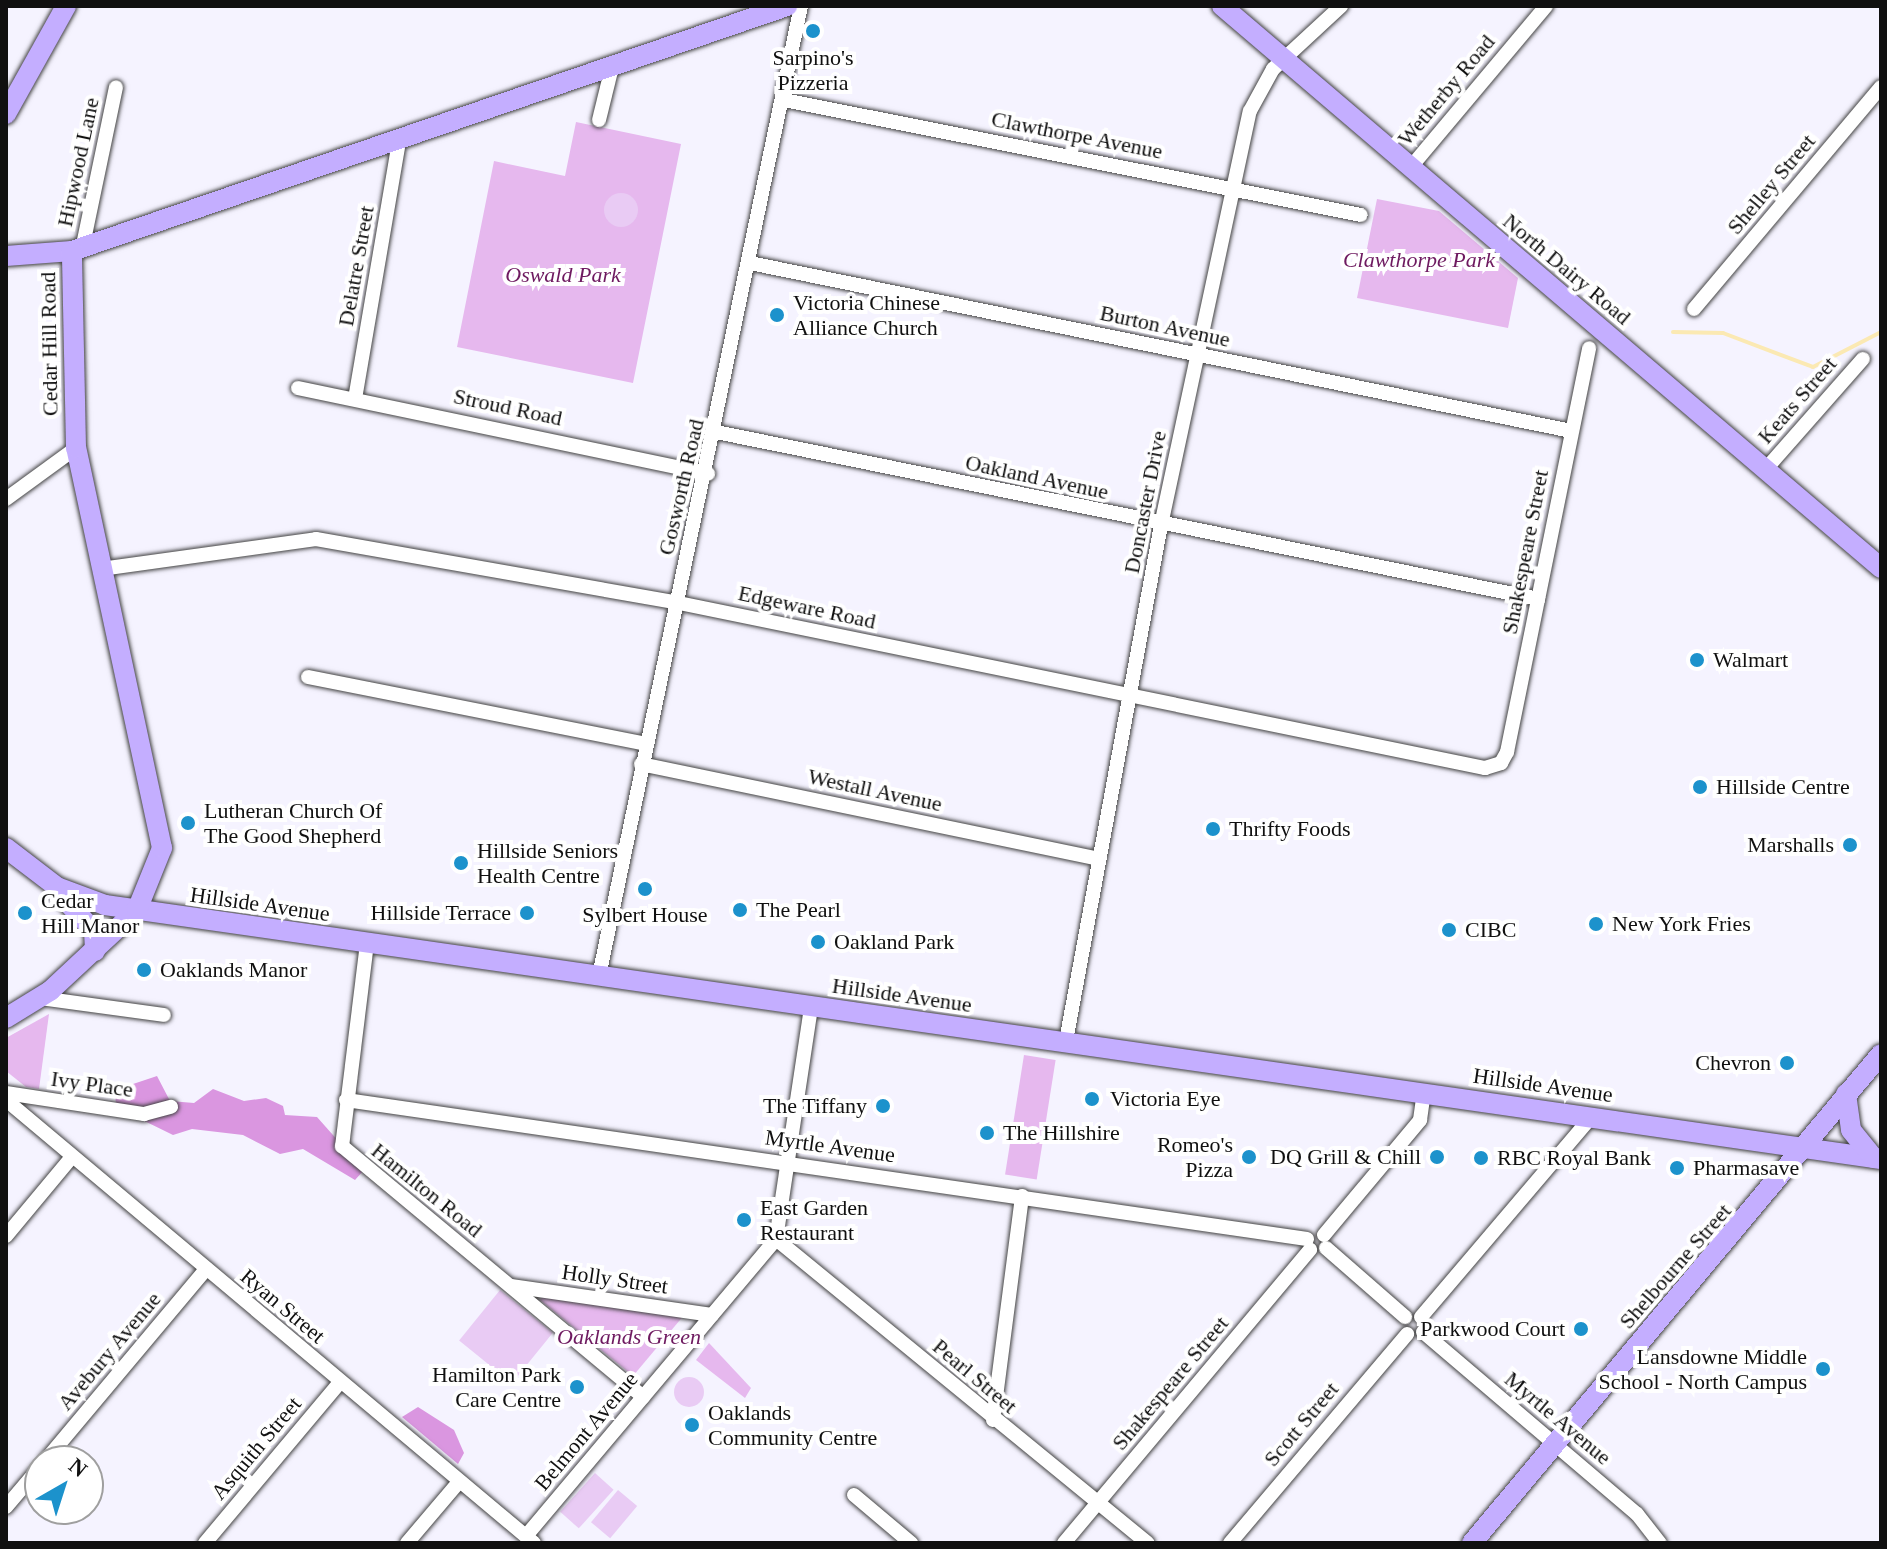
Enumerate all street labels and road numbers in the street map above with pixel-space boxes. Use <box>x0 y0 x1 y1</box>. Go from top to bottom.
street label: Wetherby Road <box>1392 29 1500 151</box>
street label: Hipwood Lane <box>51 95 105 229</box>
street label: Clawthorpe Avenue <box>989 105 1165 165</box>
street label: Shelley Street <box>1721 128 1821 240</box>
street label: Delatre Street <box>332 204 380 328</box>
street label: North Dairy Road <box>1498 208 1636 330</box>
street label: Cedar Hill Road <box>35 272 63 416</box>
street label: Burton Avenue <box>1097 299 1233 353</box>
street label: Keats Street <box>1752 351 1842 449</box>
street label: Stroud Road <box>451 383 565 431</box>
street label: Gosworth Road <box>653 416 709 558</box>
street label: Doncaster Drive <box>1118 428 1172 576</box>
street label: Oakland Avenue <box>962 449 1112 505</box>
street label: Shakespeare Street <box>1496 468 1554 636</box>
street label: Edgeware Road <box>736 580 878 634</box>
street label: Westall Avenue <box>805 763 945 817</box>
street label: Hillside Avenue <box>188 881 332 927</box>
street label: Hillside Avenue <box>830 972 974 1018</box>
street label: Hillside Avenue <box>1471 1062 1615 1108</box>
street label: Ivy Place <box>49 1065 135 1103</box>
street label: Myrtle Avenue <box>763 1124 897 1168</box>
street label: Hamilton Road <box>366 1137 488 1243</box>
street label: Shelbourne Street <box>1614 1198 1736 1334</box>
street label: Holly Street <box>560 1258 670 1300</box>
street label: Ryan Street <box>235 1263 331 1349</box>
street label: Avebury Avenue <box>51 1286 167 1416</box>
street label: Shakespeare Street <box>1106 1311 1234 1455</box>
street label: Pearl Street <box>927 1333 1023 1419</box>
street label: Myrtle Avenue <box>1499 1365 1617 1471</box>
street label: Belmont Avenue <box>528 1366 644 1496</box>
street label: Scott Street <box>1258 1376 1344 1472</box>
street label: Asquith Street <box>205 1391 307 1505</box>

